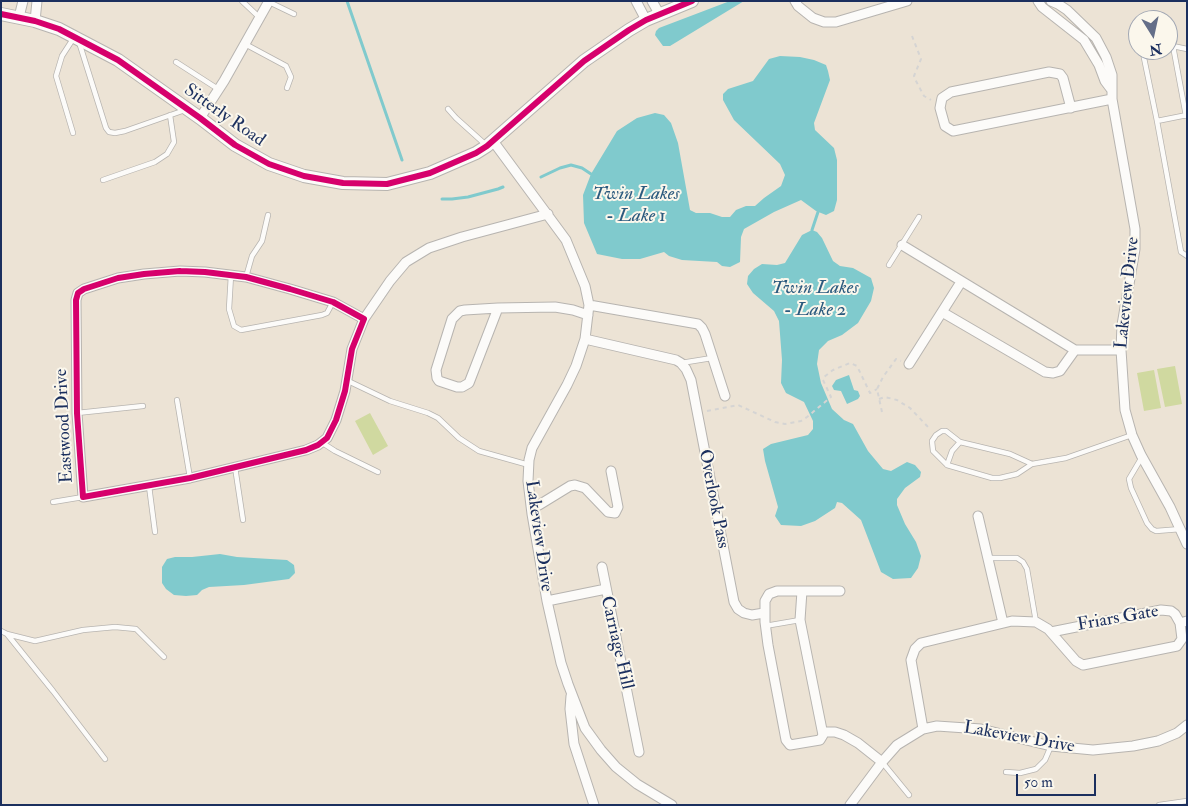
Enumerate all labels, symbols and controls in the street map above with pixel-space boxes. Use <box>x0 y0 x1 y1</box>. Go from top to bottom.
north arrow <box>1128 10 1178 60</box>
text: N <box>1148 40 1163 59</box>
street label: Sitterly Road <box>179 80 269 152</box>
water label: Twin Lakes - Lake 1 <box>593 184 679 228</box>
street label: Lakeview Drive <box>1111 236 1145 350</box>
water label: Twin Lakes - Lake 2 <box>772 278 858 322</box>
street label: Eastwood Drive <box>51 368 79 484</box>
street label: Overlook Pass <box>693 448 733 550</box>
street label: Lakeview Drive <box>519 479 557 593</box>
street label: Carriage Hill <box>595 594 637 692</box>
street label: Friars Gate <box>1076 601 1160 637</box>
street label: Lakeview Drive <box>962 718 1076 758</box>
scale bar <box>1018 764 1098 796</box>
text: 50 m <box>1024 773 1053 792</box>

